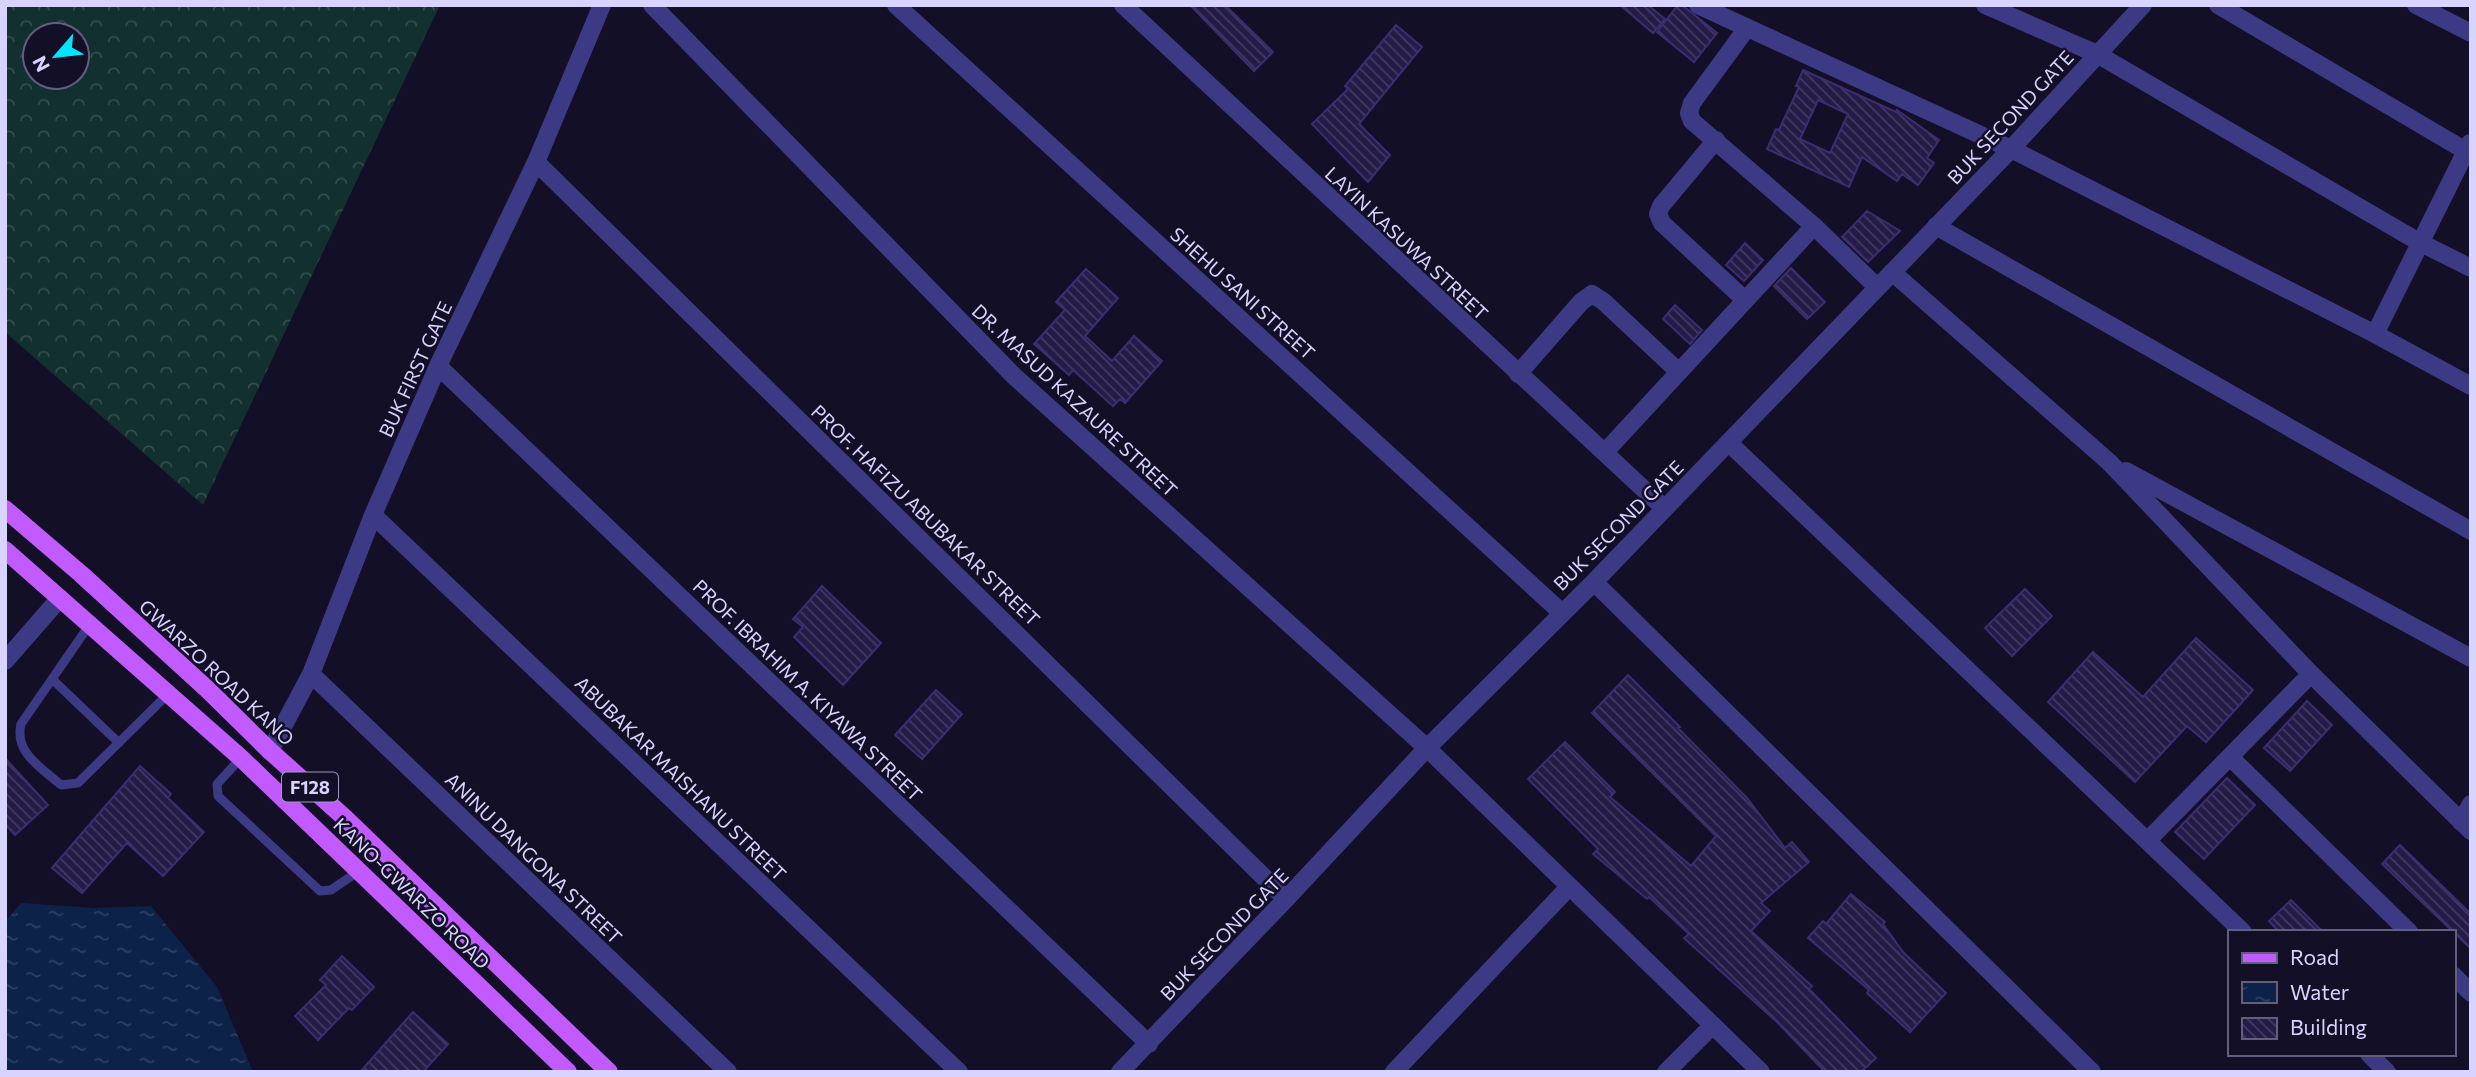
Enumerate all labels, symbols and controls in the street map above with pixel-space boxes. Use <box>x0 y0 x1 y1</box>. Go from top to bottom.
north arrow <box>21 21 91 91</box>
street label: BUK SECOND GATE <box>1942 45 2078 189</box>
text: N <box>27 53 54 76</box>
street label: LAYIN KASUWA STREET <box>1321 162 1493 324</box>
street label: SHEHU SANI STREET <box>1166 222 1320 364</box>
street label: BUK FIRST GATE <box>374 298 456 440</box>
street label: DR. MASUD KAZAURE STREET <box>968 299 1182 501</box>
street label: PROF. HAFIZU ABUBAKAR STREET <box>807 400 1045 630</box>
street label: BUK SECOND GATE <box>1548 455 1688 595</box>
street label: PROF. IBRAHIM A. KIYAWA STREET <box>689 574 927 806</box>
street label: GWARZO ROAD KANO <box>135 594 299 750</box>
street label: ABUBAKAR MAISHANU STREET <box>571 671 791 885</box>
street label: ANINU DANGONA STREET <box>441 768 627 948</box>
road number: F128 <box>282 772 338 802</box>
street label: KANO-GWARZO ROAD <box>329 813 495 973</box>
street label: BUK SECOND GATE <box>1155 863 1293 1005</box>
legend <box>2228 930 2455 1056</box>
text: Road <box>2290 944 2339 969</box>
text: Water <box>2290 979 2349 1004</box>
text: Building <box>2290 1014 2367 1039</box>

